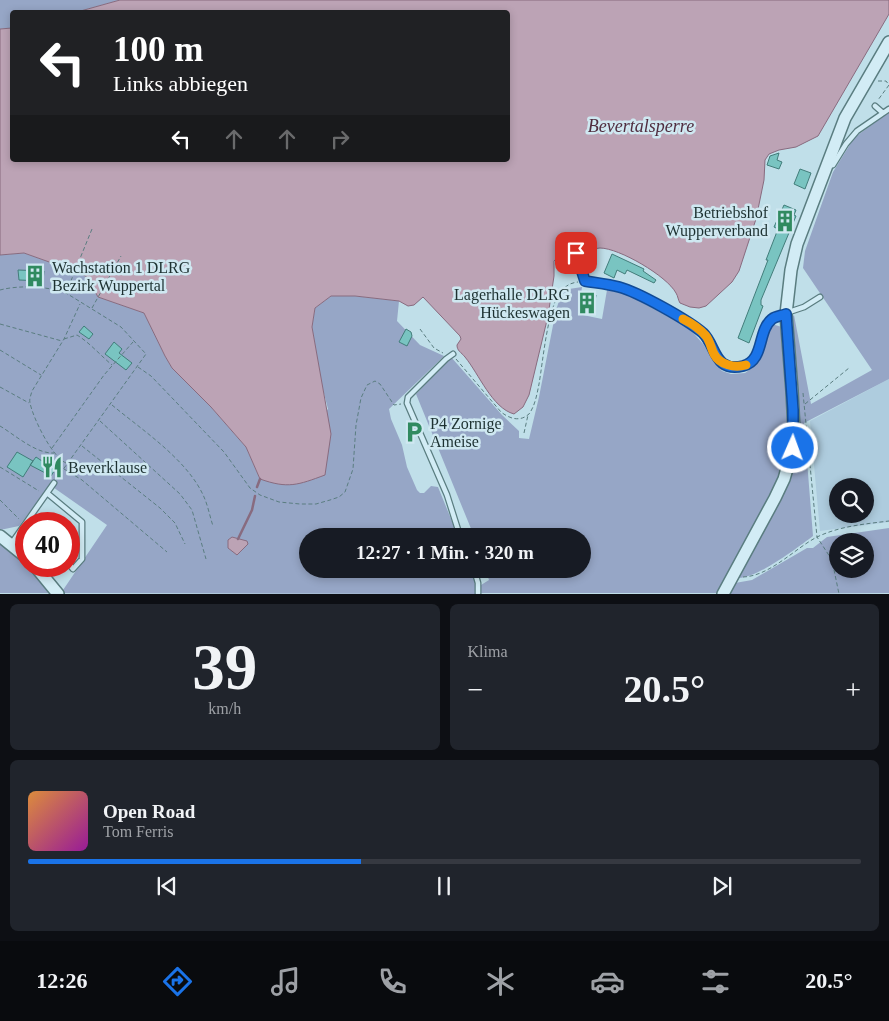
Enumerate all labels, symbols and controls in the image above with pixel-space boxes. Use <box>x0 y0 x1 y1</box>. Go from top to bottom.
icon: left <box>30 30 95 95</box>
text: 100 m <box>113 30 203 69</box>
text: Links abbiegen <box>113 71 248 96</box>
water label: Bevertalsperre <box>588 116 694 136</box>
icon: left <box>167 125 195 153</box>
icon: ahead <box>220 125 248 153</box>
icon: ahead <box>273 125 301 153</box>
icon: right <box>326 125 354 153</box>
place label: Betriebshof Wupperverband <box>666 204 769 240</box>
building icon: Betriebshof Wupperverband <box>772 208 798 234</box>
pin <box>555 232 597 274</box>
icon: arrive <box>562 239 590 267</box>
place label: Wachstation 1 DLRG Bezirk Wuppertal <box>52 259 191 295</box>
building icon: Wachstation 1 DLRG Bezirk Wuppertal <box>22 263 48 289</box>
place label: Lagerhalle DLRG Hückeswagen <box>454 286 570 322</box>
building icon: Lagerhalle DLRG Hückeswagen <box>574 290 600 316</box>
place label: P4 Zornige Ameise <box>430 415 502 450</box>
parking icon: P4 Zornige Ameise <box>401 419 427 445</box>
position arrow <box>766 421 818 473</box>
restaurant icon: Beverklause <box>39 454 65 480</box>
place label: Beverklause <box>68 459 147 476</box>
map controls <box>829 478 874 578</box>
button: search <box>829 478 874 523</box>
speed limit sign: 40 <box>15 512 80 577</box>
button: layers <box>829 533 874 578</box>
text: 12:27 · 1 Min. · 320 m <box>356 542 534 563</box>
text: 39 <box>192 631 257 703</box>
text: Klima <box>468 643 508 660</box>
text: 20.5° <box>623 668 705 710</box>
text: − <box>468 674 483 705</box>
text: + <box>845 674 861 705</box>
text: km/h <box>208 700 241 717</box>
text: Open Road <box>103 801 195 822</box>
text: Tom Ferris <box>103 823 173 840</box>
icon: previous <box>153 872 181 900</box>
icon: pause <box>430 872 458 900</box>
icon: next <box>708 872 736 900</box>
icon: directions <box>160 964 195 999</box>
icon: music <box>268 964 303 999</box>
icon: phone <box>375 964 410 999</box>
icon: climate <box>483 964 518 999</box>
icon: car <box>590 964 625 999</box>
icon: filters <box>698 964 733 999</box>
text: 12:26 <box>36 968 88 993</box>
text: 20.5° <box>805 968 853 993</box>

